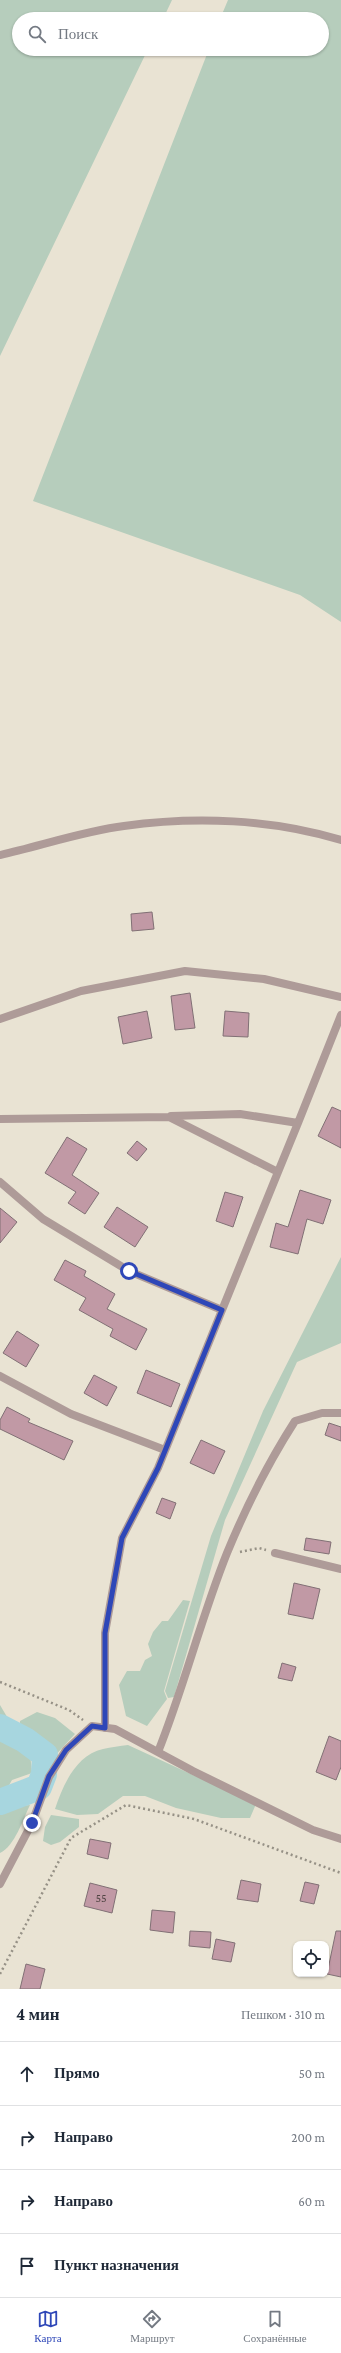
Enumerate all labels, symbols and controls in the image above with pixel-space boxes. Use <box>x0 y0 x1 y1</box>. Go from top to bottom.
search box <box>12 12 329 56</box>
icon: search <box>26 23 48 45</box>
text: Поиск <box>58 26 98 42</box>
route start <box>120 1262 138 1280</box>
route end <box>23 1814 41 1832</box>
house number: 55 <box>95 1891 107 1905</box>
map controls <box>293 1941 329 1977</box>
button: locate <box>293 1941 329 1977</box>
text: 4 мин <box>16 2005 60 2024</box>
text: Пешком · 310 m <box>241 2007 325 2022</box>
icon: ahead <box>16 2063 38 2085</box>
text: Прямо <box>54 2065 100 2081</box>
text: 50 m <box>299 2066 325 2081</box>
icon: right <box>16 2127 38 2149</box>
text: Направо <box>54 2129 113 2145</box>
text: 200 m <box>291 2130 325 2145</box>
icon: right <box>16 2191 38 2213</box>
text: Направо <box>54 2193 113 2209</box>
text: 60 m <box>298 2194 325 2209</box>
icon: arrive <box>16 2255 38 2277</box>
text: Пункт назначения <box>54 2257 179 2273</box>
tab: Карта <box>34 2308 62 2344</box>
tab: Маршрут <box>130 2308 175 2344</box>
tab: Сохранённые <box>243 2308 307 2344</box>

